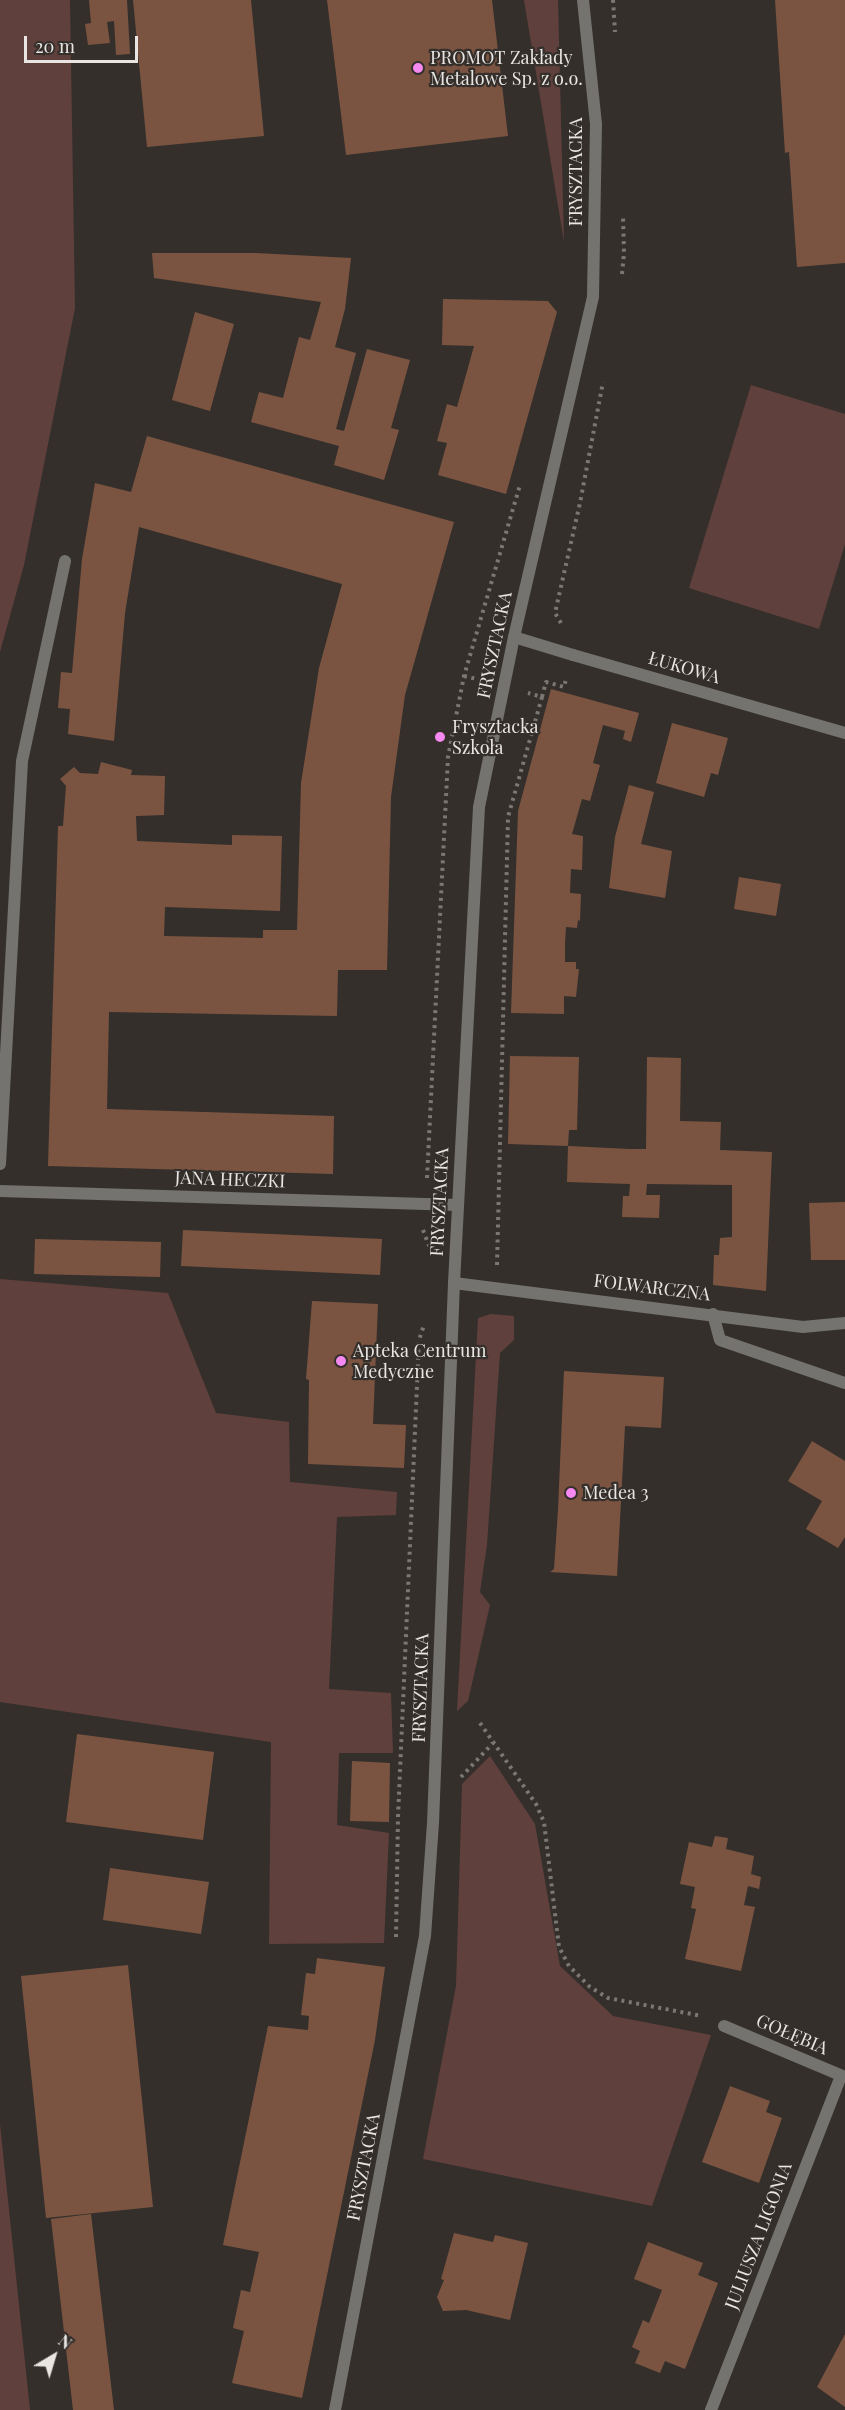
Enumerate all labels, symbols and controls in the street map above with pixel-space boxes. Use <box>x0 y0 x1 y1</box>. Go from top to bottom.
scale bar <box>27 24 141 62</box>
text: 20 m <box>35 34 75 58</box>
place label: PROMOT Zakłady Metalowe Sp. z o.o. <box>430 47 583 90</box>
marker: PROMOT Zakłady Metalowe Sp. z o.o. <box>411 61 425 75</box>
street label: FRYSZTACKA <box>565 117 587 227</box>
street label: FRYSZTACKA <box>473 589 517 701</box>
street label: ŁUKOWA <box>646 647 722 689</box>
place label: Frysztacka Szkoła <box>452 716 539 758</box>
marker: Frysztacka Szkoła <box>433 730 447 744</box>
street label: FRYSZTACKA <box>426 1147 454 1257</box>
street label: JANA HECZKI <box>174 1167 286 1193</box>
street label: FOLWARCZNA <box>592 1270 712 1306</box>
place label: Apteka Centrum Medyczne <box>353 1340 487 1382</box>
marker: Apteka Centrum Medyczne <box>334 1354 348 1368</box>
place label: Medea 3 <box>583 1482 649 1504</box>
marker: Medea 3 <box>564 1486 578 1500</box>
street label: FRYSZTACKA <box>408 1633 434 1743</box>
street label: GOŁĘBIA <box>753 2010 831 2060</box>
street label: FRYSZTACKA <box>343 2111 385 2223</box>
street label: JULIUSZA LIGONIA <box>721 2159 797 2313</box>
north arrow <box>24 2326 84 2386</box>
text: N <box>54 2330 76 2353</box>

